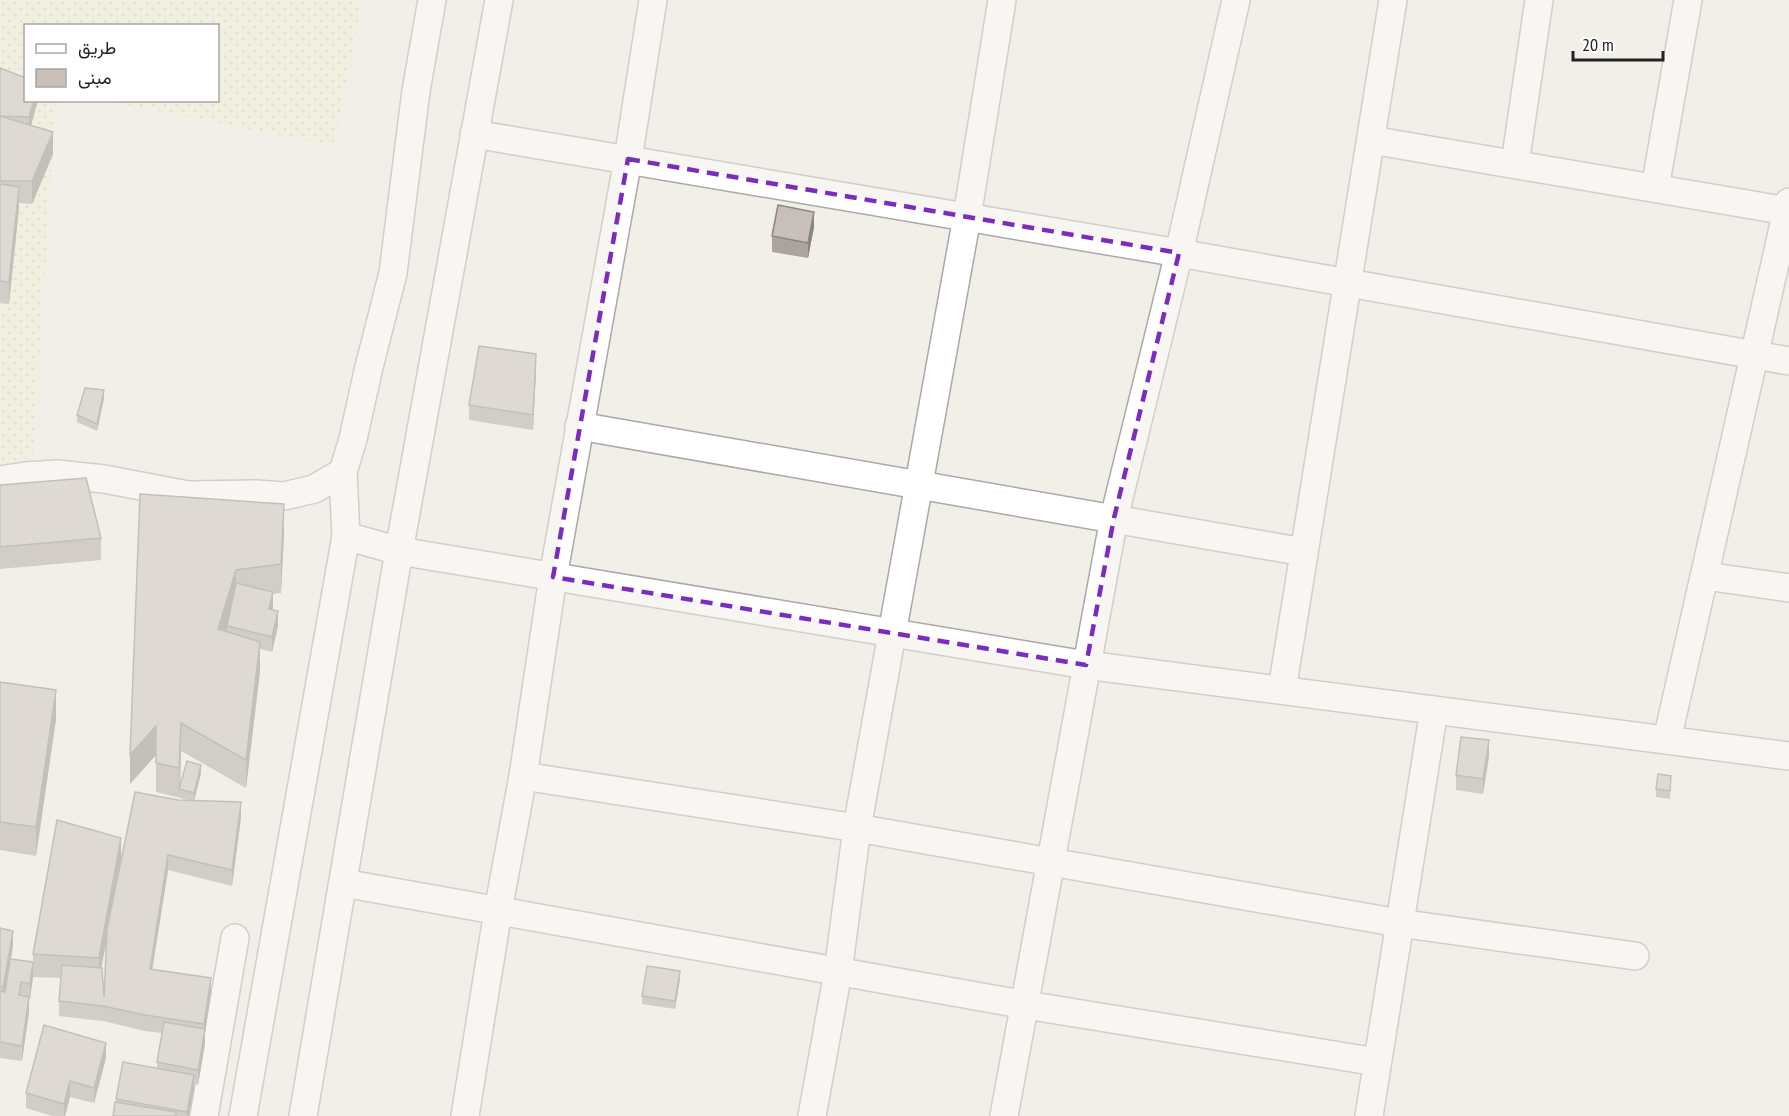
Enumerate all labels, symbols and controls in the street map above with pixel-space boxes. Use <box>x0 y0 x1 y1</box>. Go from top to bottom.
legend <box>24 24 219 102</box>
scale bar <box>1573 24 1663 62</box>
text: 20 m <box>1582 33 1614 56</box>
text: طريق <box>78 36 116 59</box>
text: مبنى <box>78 66 112 89</box>

